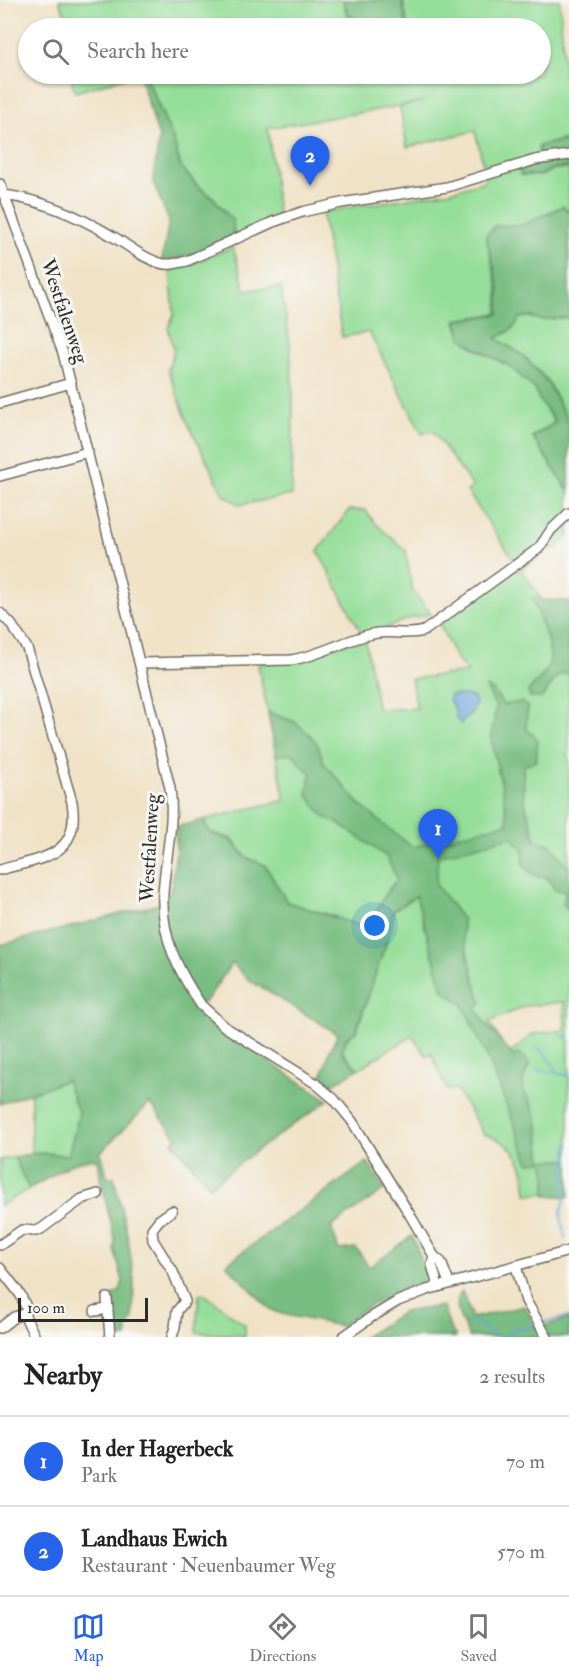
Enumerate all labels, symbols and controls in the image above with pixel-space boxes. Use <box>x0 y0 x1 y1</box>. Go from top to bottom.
search box <box>18 18 551 84</box>
icon: search <box>39 35 72 68</box>
text: Search here <box>87 37 189 65</box>
pin: 2 <box>290 136 330 186</box>
street label: Westfalenweg <box>35 255 94 368</box>
street label: Westfalenweg <box>134 792 165 904</box>
pin: 1 <box>418 810 458 859</box>
your location <box>360 911 389 940</box>
scale bar <box>18 1295 148 1322</box>
text: 100 m <box>27 1298 65 1318</box>
text: Nearby <box>24 1360 102 1392</box>
text: 2 results <box>479 1364 545 1389</box>
text: In der Hagerbeck <box>81 1435 233 1463</box>
text: 1 <box>40 1449 47 1474</box>
text: 70 m <box>506 1449 545 1474</box>
text: Park <box>81 1463 117 1488</box>
text: Landhaus Ewich <box>81 1525 228 1553</box>
text: 2 <box>38 1539 49 1564</box>
text: 570 m <box>497 1539 545 1564</box>
text: Restaurant · Neuenbaumer Weg <box>81 1553 336 1578</box>
tab: Map <box>72 1610 105 1666</box>
tab: Directions <box>249 1610 316 1666</box>
tab: Saved <box>460 1610 497 1666</box>

